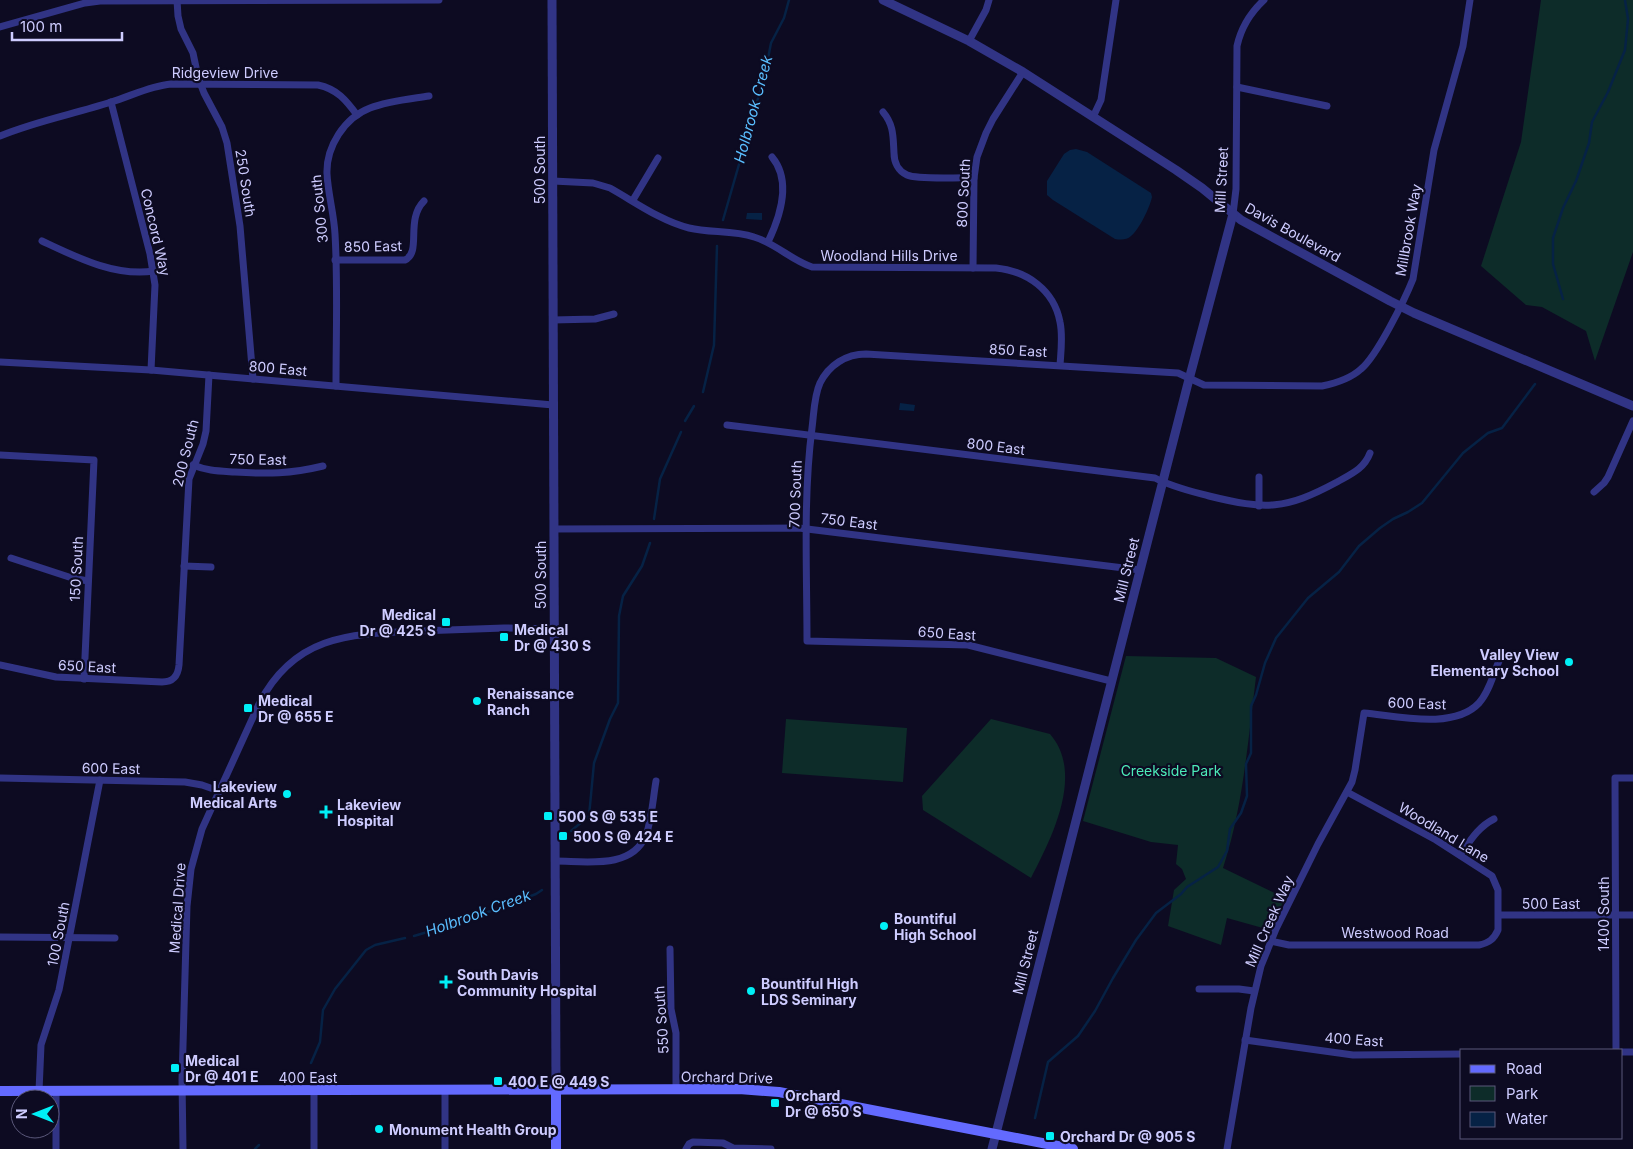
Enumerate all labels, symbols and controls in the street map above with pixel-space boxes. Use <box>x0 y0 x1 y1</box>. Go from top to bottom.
scale bar <box>12 10 122 42</box>
text: 100 m <box>20 17 62 36</box>
water label: Holbrook Creek <box>729 52 777 165</box>
street label: Ridgeview Drive <box>172 64 278 81</box>
street label: 500 South <box>531 136 548 204</box>
street label: Mill Street <box>1211 146 1231 214</box>
street label: 250 South <box>232 148 260 218</box>
street label: 800 South <box>953 158 973 228</box>
street label: 300 South <box>307 174 331 244</box>
street label: Millbrook Way <box>1392 182 1425 277</box>
street label: Concord Way <box>138 187 174 278</box>
street label: Davis Boulevard <box>1242 199 1344 265</box>
street label: 850 East <box>344 237 403 255</box>
street label: Woodland Hills Drive <box>820 247 958 264</box>
street label: 850 East <box>989 340 1048 360</box>
street label: 800 East <box>248 357 308 379</box>
street label: 200 South <box>168 418 202 488</box>
street label: 800 East <box>966 434 1026 458</box>
street label: 750 East <box>229 450 287 468</box>
street label: 700 South <box>785 460 805 528</box>
street label: 750 East <box>820 509 879 533</box>
street label: Mill Street <box>1110 535 1142 604</box>
street label: 150 South <box>66 536 86 602</box>
street label: 500 South <box>532 541 549 609</box>
place label: Medical Dr @ 425 S <box>360 606 436 639</box>
marker: Medical Dr @ 425 S <box>440 616 452 628</box>
place label: Medical Dr @ 430 S <box>514 621 591 654</box>
street label: 650 East <box>917 622 977 644</box>
marker: Medical Dr @ 430 S <box>498 631 510 643</box>
place label: Valley View Elementary School <box>1430 646 1559 679</box>
street label: 650 East <box>57 656 117 676</box>
marker: Valley View Elementary School <box>1563 656 1575 668</box>
place label: Renaissance Ranch <box>487 685 574 718</box>
place label: Medical Dr @ 655 E <box>258 692 333 725</box>
street label: 600 East <box>1387 693 1447 713</box>
marker: Renaissance Ranch <box>471 695 483 707</box>
marker: Medical Dr @ 655 E <box>242 702 254 714</box>
street label: 600 East <box>82 759 141 777</box>
park label: Creekside Park <box>1121 762 1222 779</box>
place label: Lakeview Medical Arts <box>190 778 277 811</box>
marker: Lakeview Medical Arts <box>281 788 293 800</box>
place label: Lakeview Hospital <box>337 796 401 829</box>
street label: Woodland Lane <box>1396 798 1492 866</box>
marker: Lakeview Hospital <box>319 805 333 819</box>
place label: 500 S @ 535 E <box>558 808 658 825</box>
marker: 500 S @ 535 E <box>542 810 554 822</box>
place label: 500 S @ 424 E <box>573 828 674 845</box>
marker: 500 S @ 424 E <box>557 830 569 842</box>
street label: Medical Drive <box>165 862 189 954</box>
street label: Mill Creek Way <box>1241 872 1297 969</box>
street label: 1400 South <box>1595 877 1612 951</box>
water label: Holbrook Creek <box>423 885 534 941</box>
street label: 500 East <box>1522 895 1581 912</box>
street label: 100 South <box>43 900 73 968</box>
place label: Bountiful High School <box>894 910 976 943</box>
marker: Bountiful High School <box>878 920 890 932</box>
street label: Westwood Road <box>1341 924 1449 941</box>
street label: Mill Street <box>1009 927 1041 996</box>
place label: South Davis Community Hospital <box>457 966 597 999</box>
marker: South Davis Community Hospital <box>439 975 453 989</box>
place label: Bountiful High LDS Seminary <box>761 975 858 1008</box>
street label: 550 South <box>650 985 672 1055</box>
marker: Bountiful High LDS Seminary <box>745 985 757 997</box>
street label: 400 East <box>1324 1028 1384 1050</box>
legend <box>1460 1049 1623 1139</box>
place label: Medical Dr @ 401 E <box>185 1052 258 1085</box>
text: Road <box>1506 1059 1542 1078</box>
marker: Medical Dr @ 401 E <box>169 1062 181 1074</box>
street label: Orchard Drive <box>681 1068 773 1086</box>
street label: 400 East <box>279 1069 338 1086</box>
place label: 400 E @ 449 S <box>508 1073 610 1090</box>
marker: 400 E @ 449 S <box>492 1075 504 1087</box>
text: Park <box>1506 1084 1539 1103</box>
place label: Orchard Dr @ 650 S <box>785 1087 862 1120</box>
north arrow <box>10 1089 60 1139</box>
marker: Orchard Dr @ 650 S <box>769 1097 781 1109</box>
text: N <box>13 1109 30 1119</box>
text: Water <box>1506 1109 1548 1128</box>
place label: Monument Health Group <box>389 1121 557 1138</box>
marker: Monument Health Group <box>373 1123 385 1135</box>
place label: Orchard Dr @ 905 S <box>1060 1128 1195 1145</box>
marker: Orchard Dr @ 905 S <box>1044 1130 1056 1142</box>

